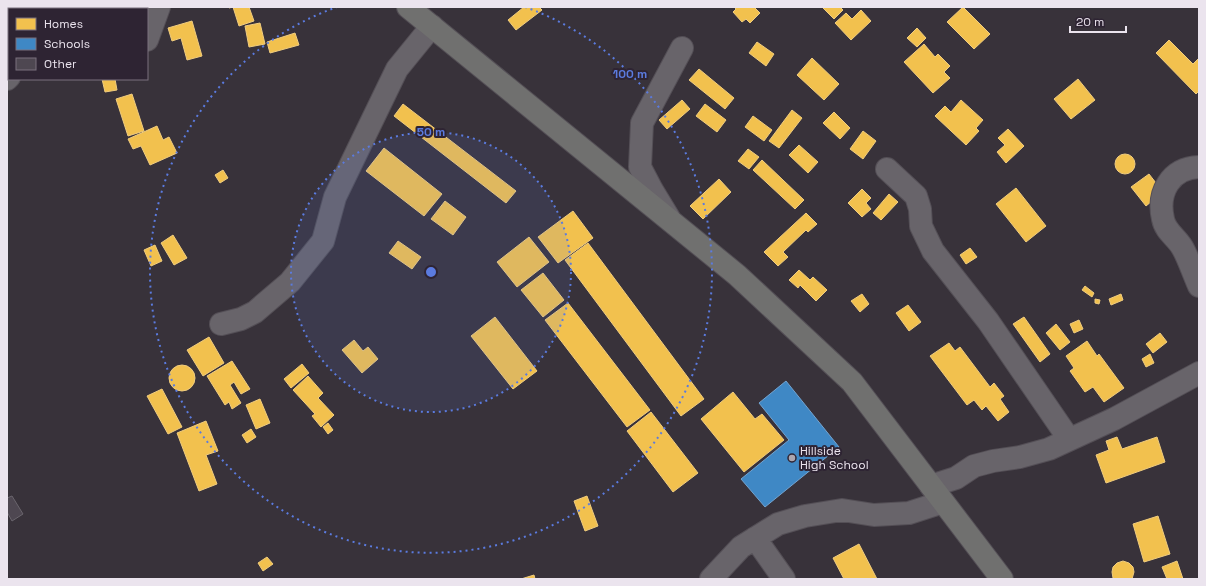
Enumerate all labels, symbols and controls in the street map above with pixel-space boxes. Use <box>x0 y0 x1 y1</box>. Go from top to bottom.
legend <box>8 8 148 80</box>
scale bar <box>1070 8 1126 34</box>
text: 20 m <box>1076 14 1104 30</box>
text: Homes <box>44 16 83 32</box>
text: Schools <box>44 36 90 52</box>
text: Other <box>44 56 77 72</box>
text: 100 m <box>613 66 647 82</box>
text: 50 m <box>417 124 445 140</box>
centre of rings <box>424 265 438 279</box>
place label: Hillside High School <box>800 443 869 473</box>
marker: Hillside High School <box>787 453 797 463</box>

